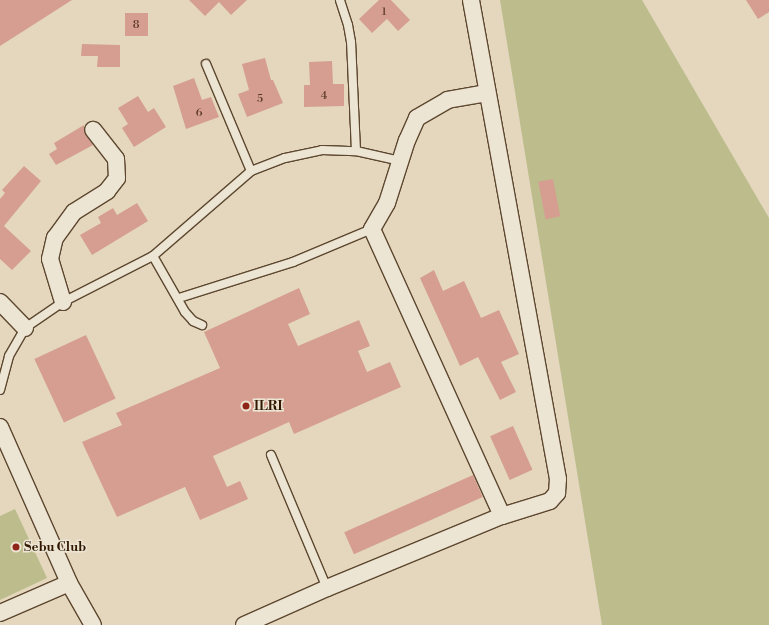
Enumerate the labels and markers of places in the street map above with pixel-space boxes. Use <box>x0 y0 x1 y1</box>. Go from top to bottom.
place label: ILRI <box>254 398 283 414</box>
marker: ILRI <box>241 401 251 411</box>
place label: Sebu Club <box>24 539 86 555</box>
marker: Sebu Club <box>11 542 21 552</box>

